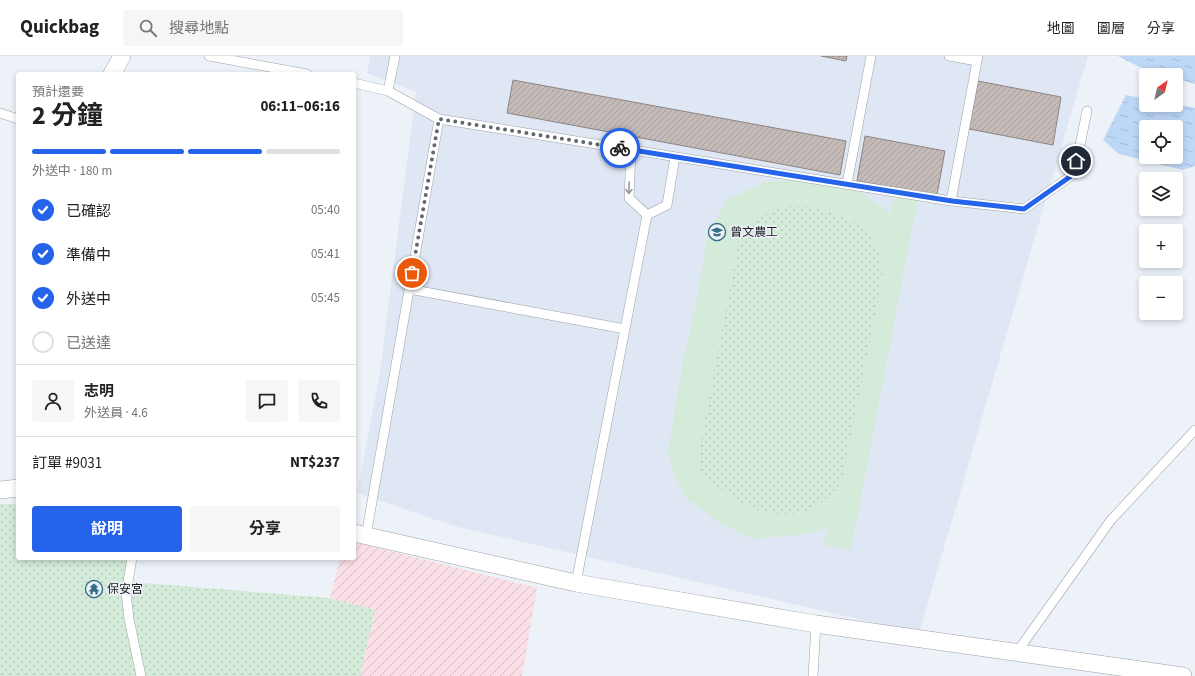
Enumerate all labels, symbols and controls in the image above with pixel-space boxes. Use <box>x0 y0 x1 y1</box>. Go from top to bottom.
search box <box>123 10 403 46</box>
text: Quickbag <box>20 14 99 41</box>
icon: search <box>137 17 159 39</box>
text: 搜尋地點 <box>169 18 229 39</box>
text: 地圖 <box>1047 19 1075 39</box>
text: 圖層 <box>1097 19 1125 39</box>
text: 分享 <box>1147 19 1175 39</box>
north arrow <box>1139 68 1183 112</box>
map controls <box>1139 68 1183 320</box>
text: 預計還要 <box>32 83 84 101</box>
text: 06:11–06:16 <box>260 96 340 117</box>
text: 2 分鐘 <box>32 97 103 134</box>
button: locate <box>1139 120 1183 164</box>
courier <box>600 128 640 168</box>
icon: bike <box>609 137 631 159</box>
pin <box>1059 144 1093 178</box>
icon: home <box>1065 150 1087 172</box>
text: 外送中 · 180 m <box>32 162 112 180</box>
button: layers <box>1139 172 1183 216</box>
one-way arrow <box>626 181 633 194</box>
icon: check <box>32 199 54 221</box>
text: 已確認 <box>66 201 111 222</box>
text: 05:40 <box>311 201 340 219</box>
school or university icon: 曾文農工 <box>707 222 727 242</box>
place label: 曾文農工 <box>730 224 778 241</box>
button: + <box>1139 224 1183 268</box>
icon: check <box>32 243 54 265</box>
text: 準備中 <box>66 245 111 266</box>
text: 05:41 <box>311 245 340 263</box>
pin <box>395 256 429 290</box>
icon: bag <box>401 262 423 284</box>
button: − <box>1139 276 1183 320</box>
icon: check <box>32 287 54 309</box>
text: 外送中 <box>66 289 111 310</box>
text: 05:45 <box>311 289 340 307</box>
text: 已送達 <box>66 333 111 354</box>
button: person <box>32 380 74 422</box>
button: chat <box>246 380 288 422</box>
button: phone <box>298 380 340 422</box>
text: 志明 <box>84 381 114 402</box>
text: 外送員 · 4.6 <box>84 404 148 422</box>
text: NT$237 <box>290 452 340 473</box>
text: 訂單 #9031 <box>32 453 102 474</box>
button: 說明 <box>32 506 182 552</box>
button: 分享 <box>190 506 340 552</box>
temple icon: 保安宮 <box>84 579 104 599</box>
place label: 保安宮 <box>107 581 143 598</box>

